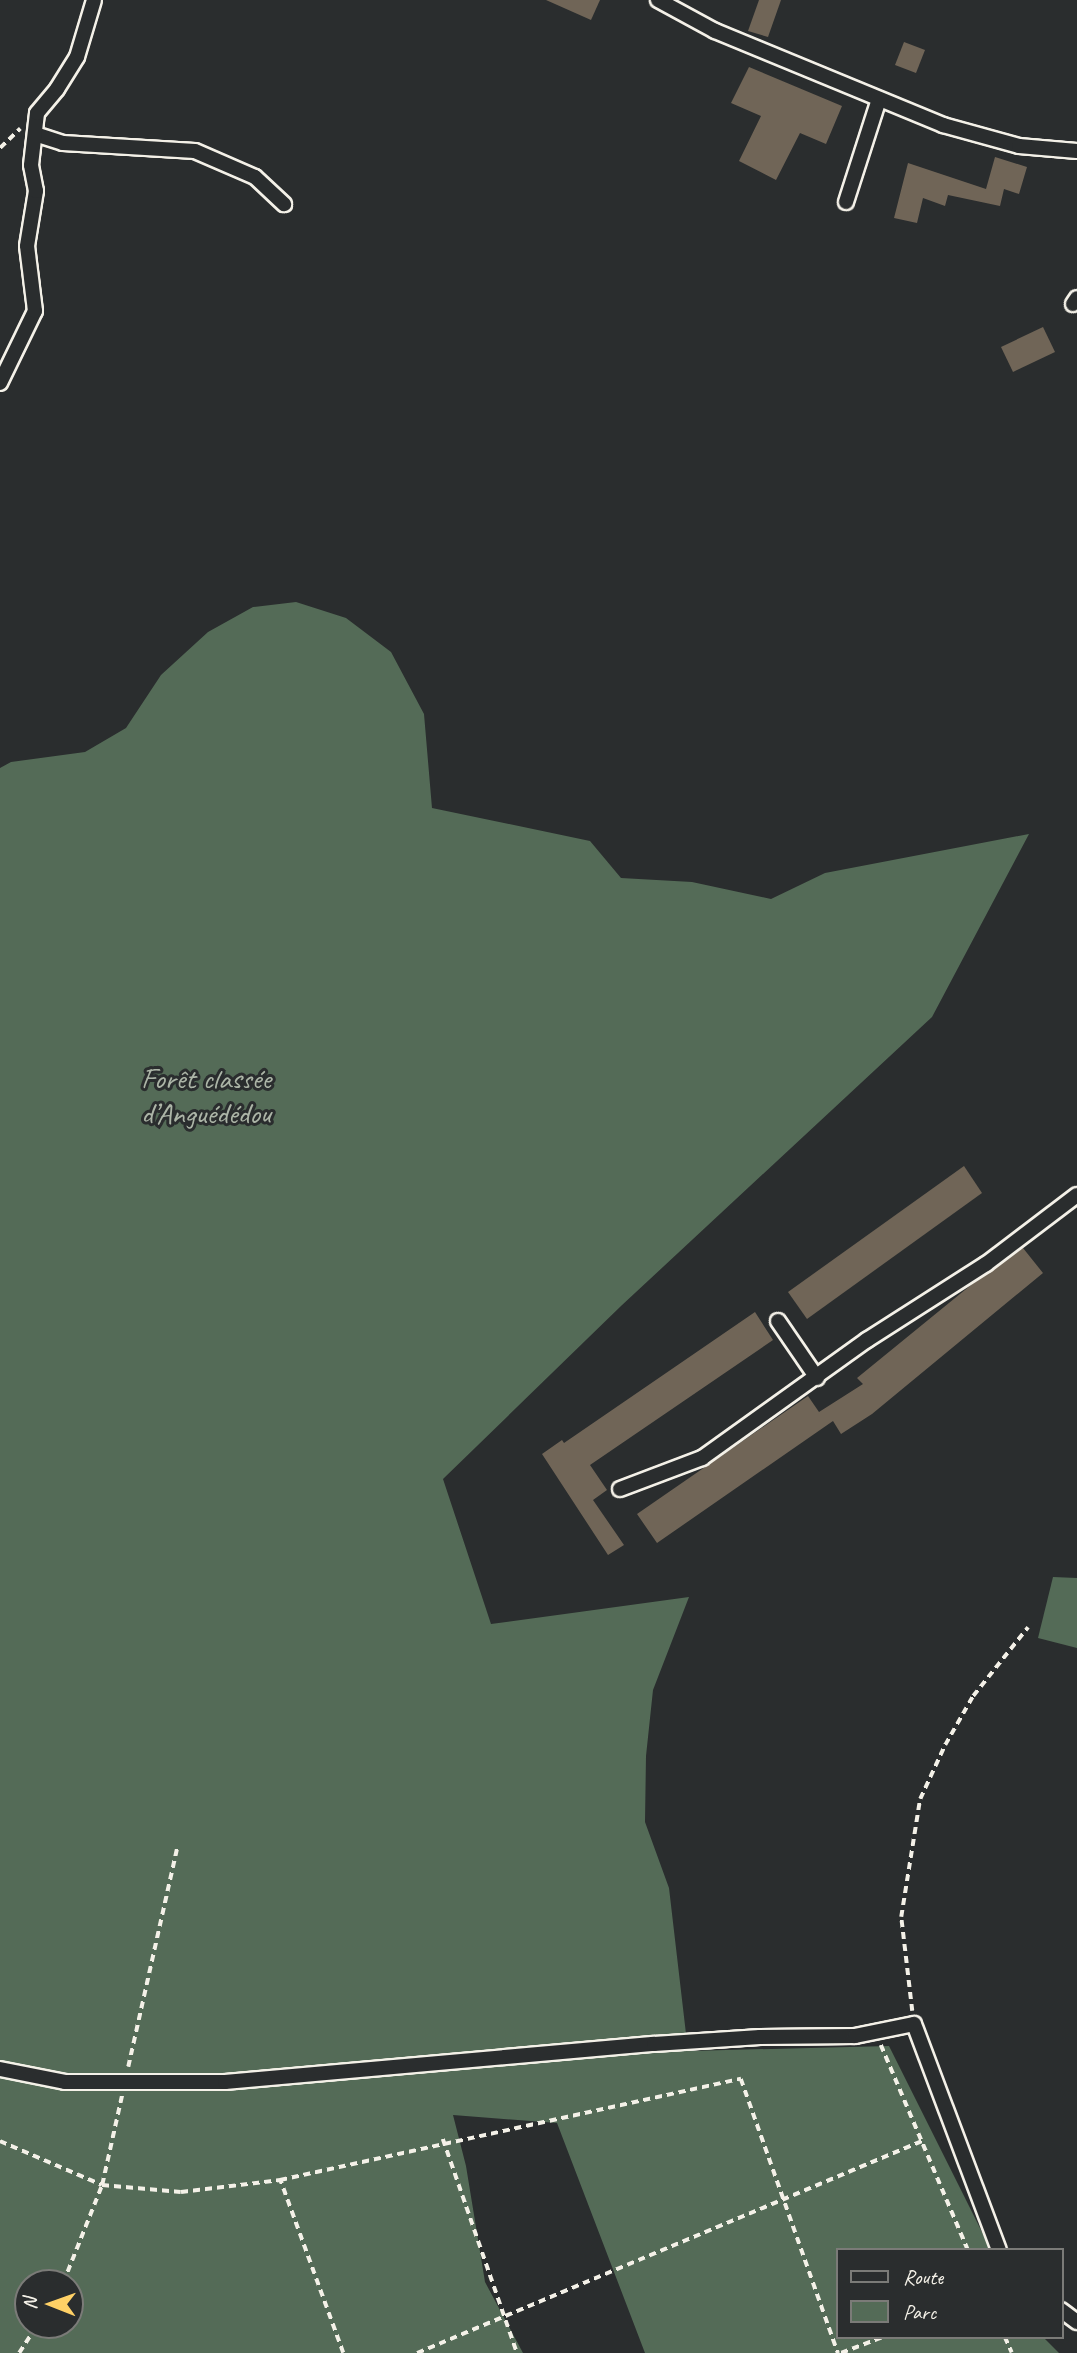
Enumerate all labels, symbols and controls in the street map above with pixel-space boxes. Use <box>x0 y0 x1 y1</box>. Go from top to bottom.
park label: Forêt classée d’Anguédédou <box>141 1060 271 1130</box>
legend <box>836 2248 1063 2339</box>
text: Route <box>903 2264 943 2290</box>
north arrow <box>14 2269 84 2339</box>
text: N <box>18 2298 42 2310</box>
text: Parc <box>903 2299 936 2325</box>

